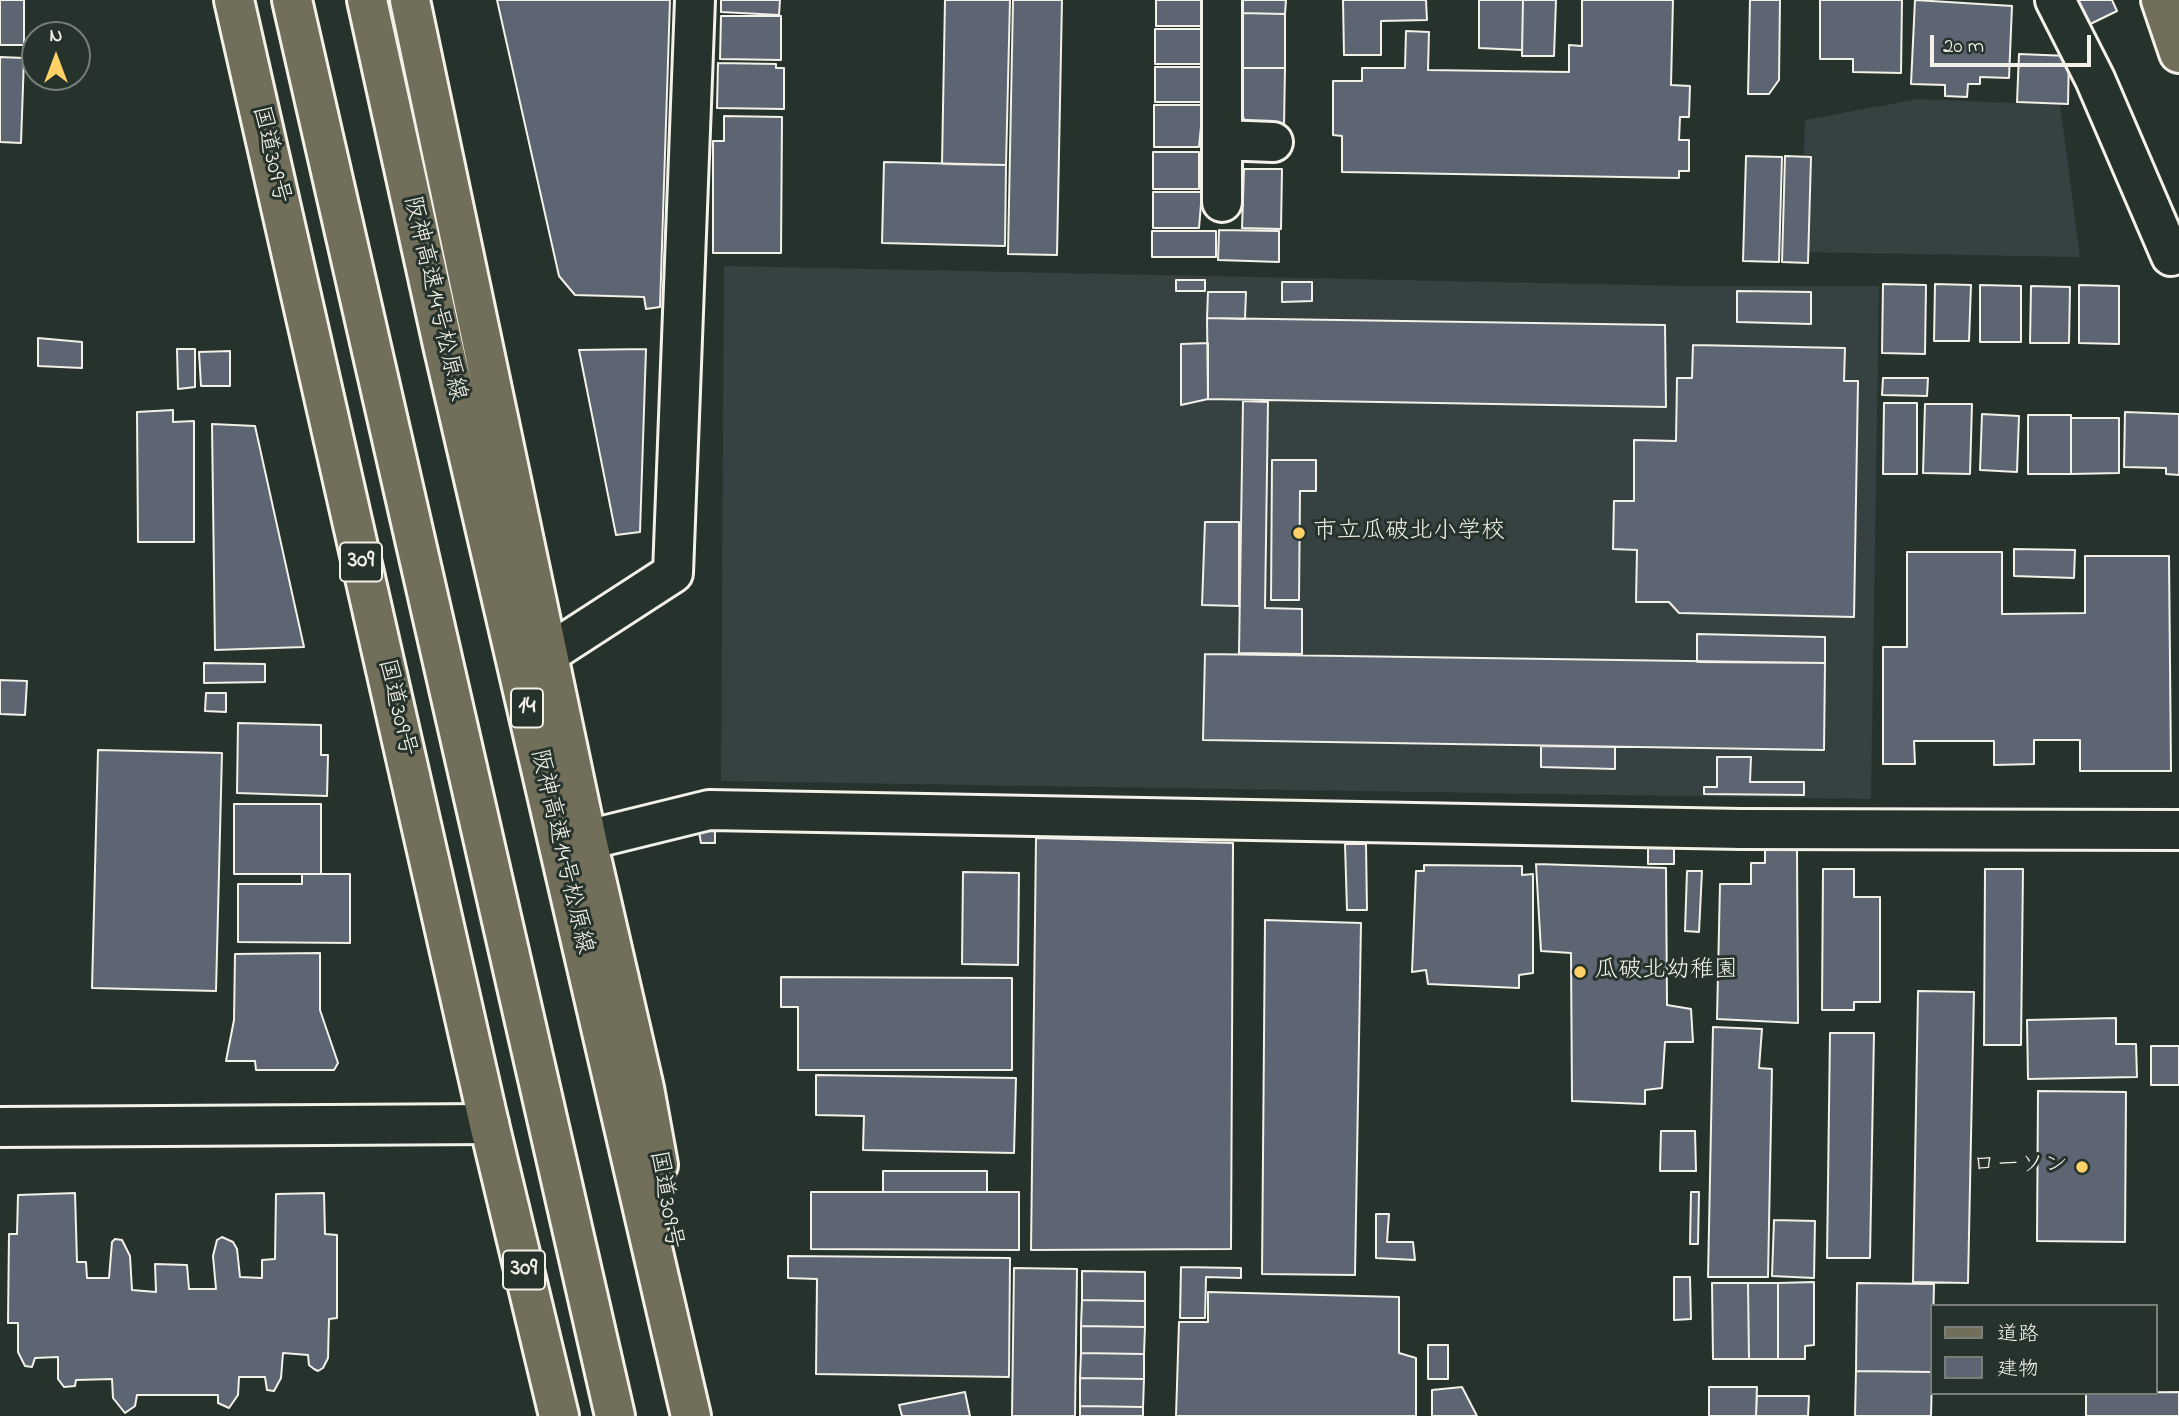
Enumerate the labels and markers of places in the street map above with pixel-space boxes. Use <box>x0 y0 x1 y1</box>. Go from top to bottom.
place label: 市立瓜破北小学校 <box>1313 519 1505 547</box>
marker: 市立瓜破北小学校 <box>1291 525 1307 541</box>
place label: 瓜破北幼稚園 <box>1594 958 1738 986</box>
marker: 瓜破北幼稚園 <box>1572 964 1588 980</box>
place label: ローソン <box>1972 1153 2068 1181</box>
marker: ローソン <box>2074 1159 2090 1175</box>

